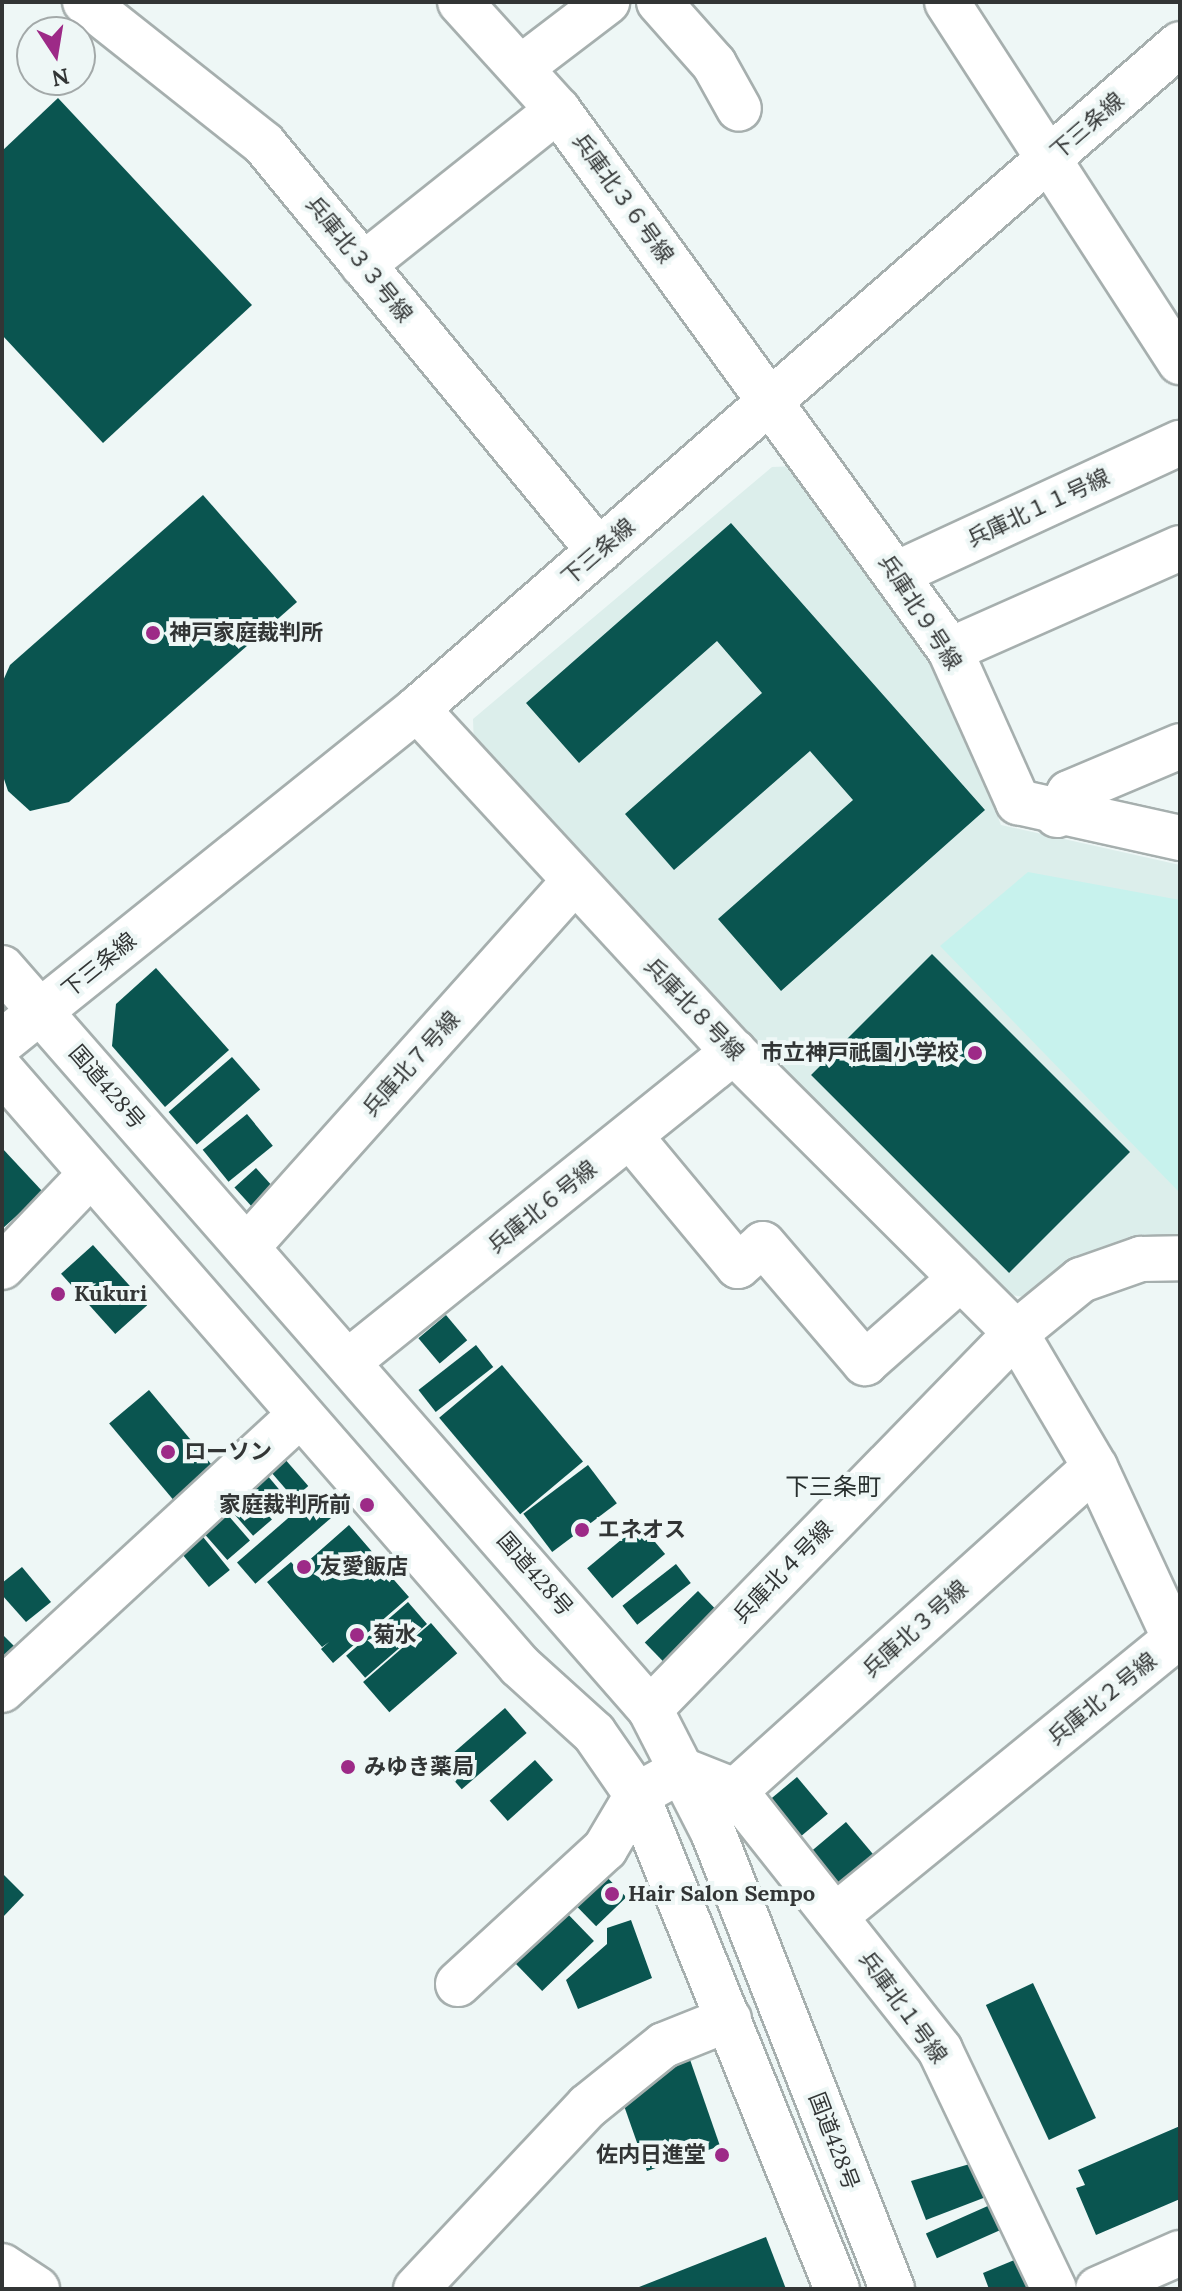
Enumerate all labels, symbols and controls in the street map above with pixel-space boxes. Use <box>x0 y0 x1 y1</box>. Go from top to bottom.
north arrow <box>16 16 96 96</box>
text: N <box>49 62 72 93</box>
street label: 下三条線 <box>1045 87 1129 165</box>
street label: 兵庫北３６号線 <box>567 128 679 268</box>
street label: 兵庫北３３号線 <box>300 191 418 327</box>
street label: 兵庫北１１号線 <box>963 463 1113 553</box>
street label: 下三条線 <box>556 513 640 591</box>
street label: 兵庫北９号線 <box>873 549 967 675</box>
place label: 神戸家庭裁判所 <box>169 620 323 646</box>
marker: 神戸家庭裁判所 <box>144 624 162 642</box>
street label: 下三条線 <box>56 927 142 1003</box>
street label: 兵庫北８号線 <box>639 952 749 1066</box>
street label: 兵庫北７号線 <box>357 1006 465 1122</box>
street label: 国道428号 <box>64 1040 150 1134</box>
place label: 市立神戸祇園小学校 <box>761 1040 959 1066</box>
marker: 市立神戸祇園小学校 <box>966 1044 984 1062</box>
street label: 兵庫北６号線 <box>482 1155 602 1259</box>
place label: Kukuri <box>74 1281 147 1307</box>
marker: Kukuri <box>49 1285 67 1303</box>
place label: ローソン <box>184 1439 272 1465</box>
marker: ローソン <box>159 1443 177 1461</box>
district label: 下三条町 <box>785 1473 881 1501</box>
place label: 家庭裁判所前 <box>219 1492 351 1518</box>
marker: 家庭裁判所前 <box>358 1496 376 1514</box>
street label: 兵庫北４号線 <box>728 1515 838 1629</box>
place label: エネオス <box>598 1517 686 1543</box>
marker: エネオス <box>573 1521 591 1539</box>
street label: 国道428号 <box>492 1527 578 1621</box>
place label: 友愛飯店 <box>320 1554 408 1580</box>
marker: 友愛飯店 <box>295 1558 313 1576</box>
street label: 兵庫北３号線 <box>857 1575 973 1683</box>
place label: 菊水 <box>373 1622 417 1648</box>
marker: 菊水 <box>348 1626 366 1644</box>
street label: 兵庫北２号線 <box>1042 1647 1162 1751</box>
place label: みゆき薬局 <box>364 1754 474 1780</box>
marker: みゆき薬局 <box>339 1758 357 1776</box>
place label: Hair Salon Sempo <box>628 1881 815 1907</box>
marker: Hair Salon Sempo <box>603 1885 621 1903</box>
street label: 兵庫北１号線 <box>854 1946 952 2068</box>
street label: 国道428号 <box>803 2089 865 2193</box>
place label: 佐内日進堂 <box>596 2142 706 2168</box>
marker: 佐内日進堂 <box>713 2146 731 2164</box>

